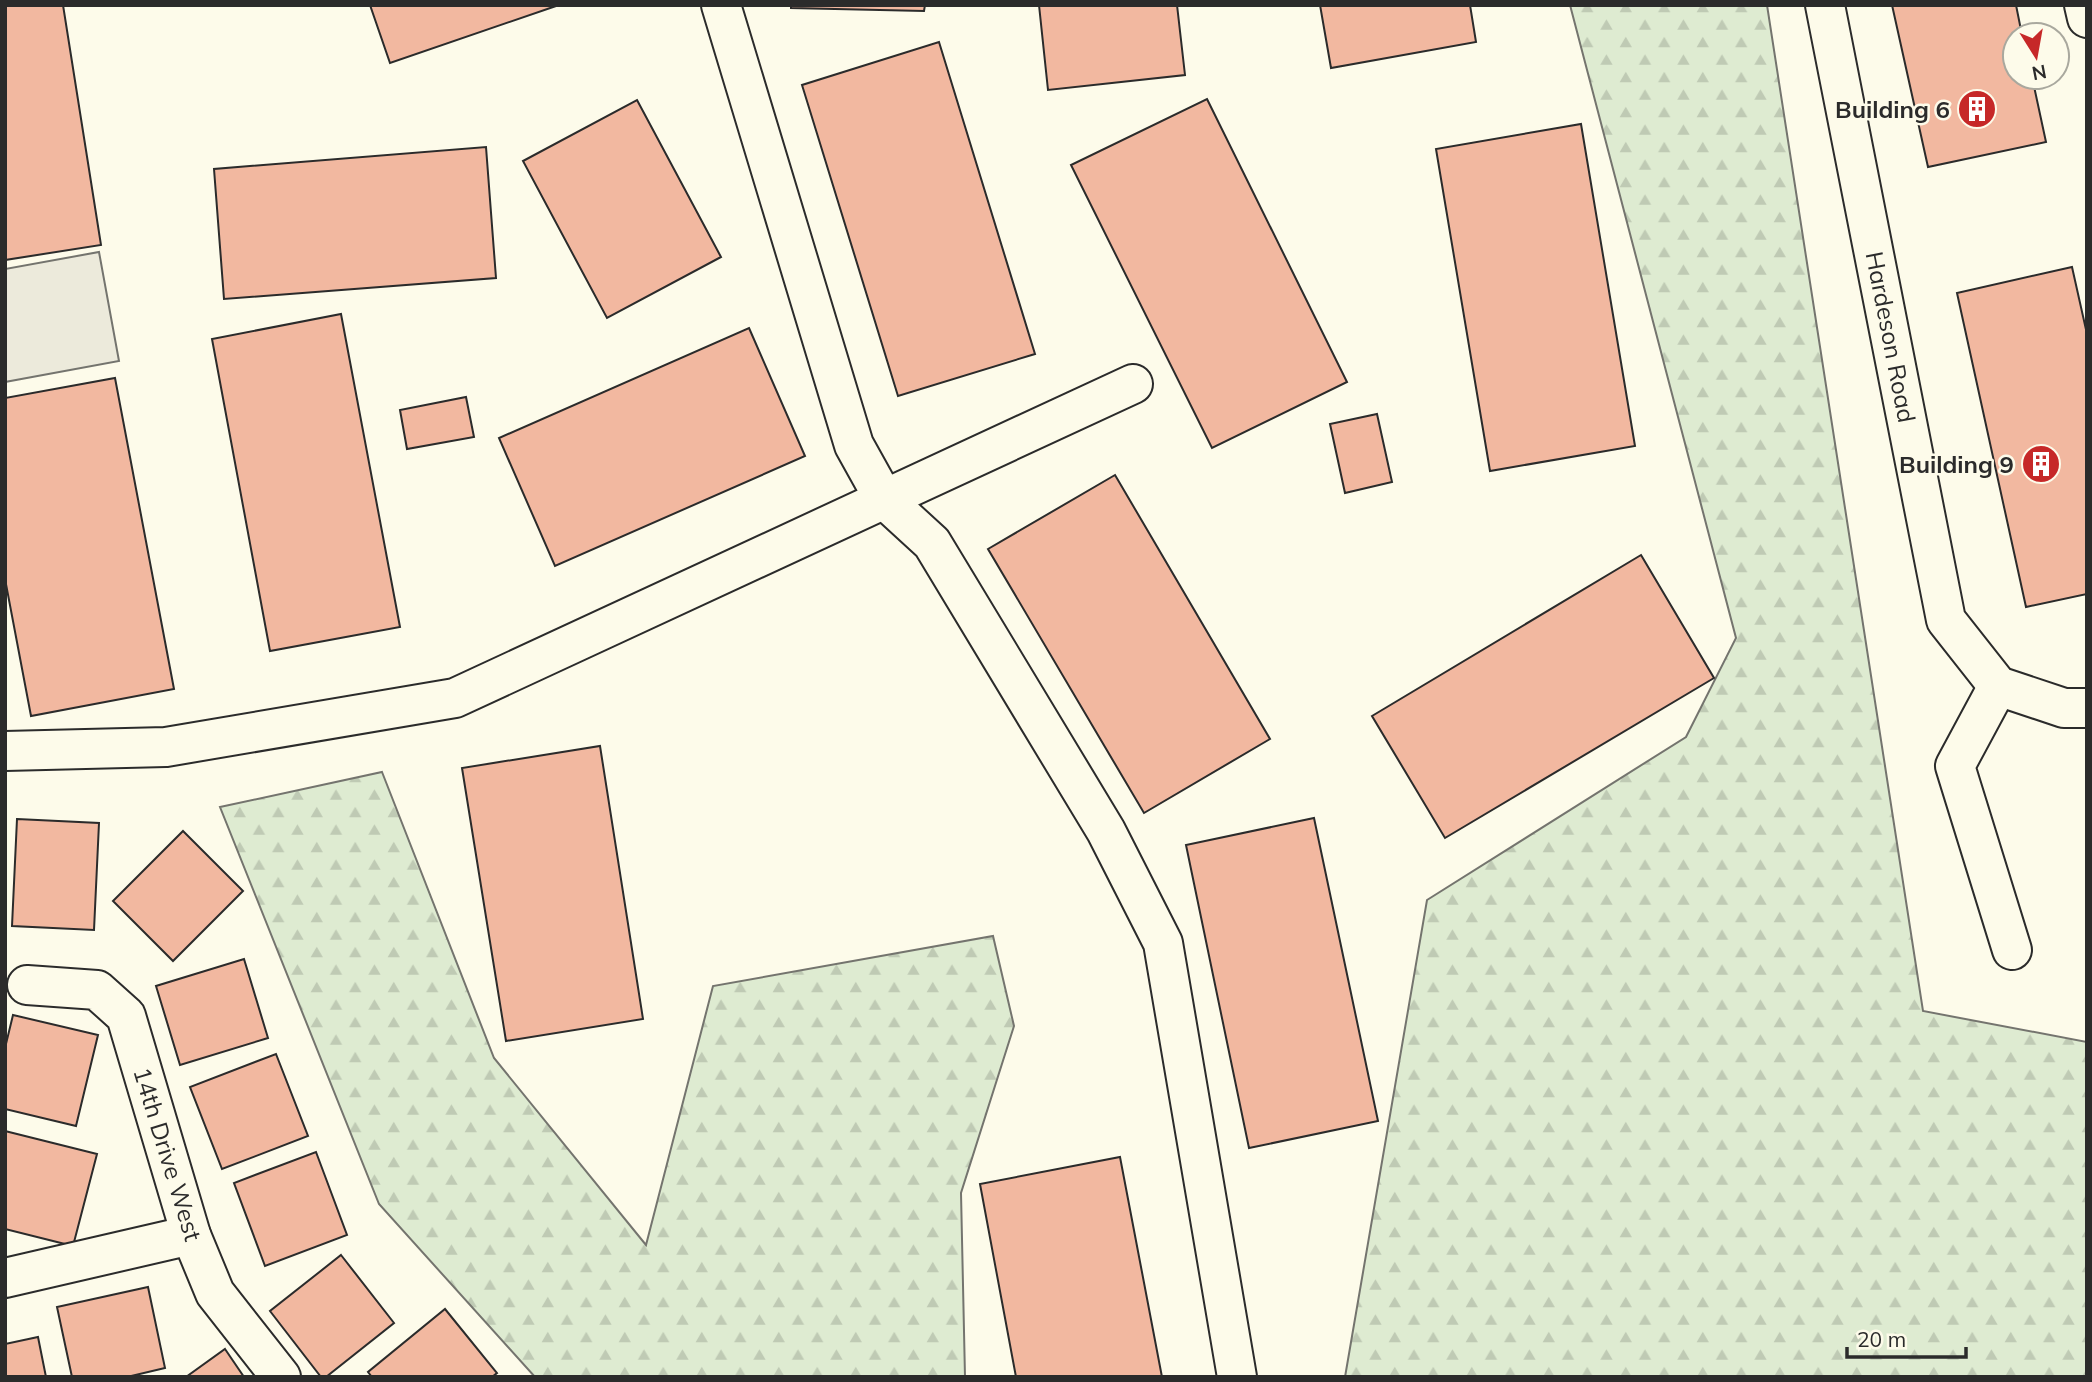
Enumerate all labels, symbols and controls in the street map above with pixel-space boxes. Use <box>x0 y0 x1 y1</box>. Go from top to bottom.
north arrow <box>2001 21 2071 91</box>
text: N <box>2030 60 2049 86</box>
building icon: Building 6 <box>1956 88 1998 130</box>
place label: Building 6 <box>1835 94 1950 124</box>
street label: Hardeson Road <box>1860 249 1922 425</box>
building icon: Building 9 <box>2020 443 2062 485</box>
place label: Building 9 <box>1899 449 2014 479</box>
street label: 14th Drive West <box>127 1063 209 1245</box>
scale bar <box>1847 1316 1966 1360</box>
text: 20 m <box>1857 1326 1906 1352</box>

